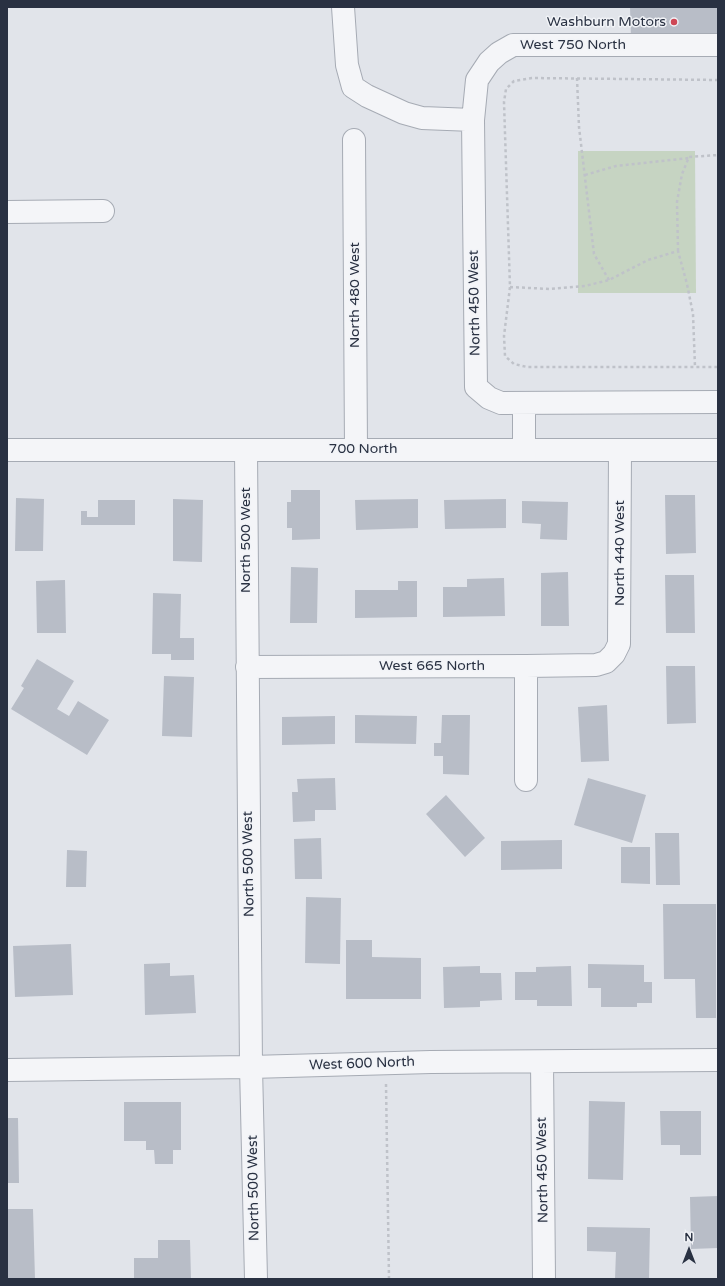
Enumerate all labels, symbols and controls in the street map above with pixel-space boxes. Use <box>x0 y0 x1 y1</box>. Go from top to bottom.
place label: Washburn Motors <box>547 14 666 30</box>
marker: Washburn Motors <box>669 17 679 27</box>
street label: West 750 North <box>520 37 626 53</box>
street label: North 480 West <box>347 242 363 348</box>
street label: North 450 West <box>466 250 484 356</box>
street label: 700 North <box>329 441 397 457</box>
street label: North 500 West <box>238 487 254 593</box>
street label: North 440 West <box>612 500 628 606</box>
street label: West 665 North <box>379 658 485 674</box>
street label: North 500 West <box>240 811 258 917</box>
street label: West 600 North <box>309 1054 415 1074</box>
street label: North 450 West <box>534 1117 552 1223</box>
street label: North 500 West <box>245 1135 263 1241</box>
north arrow <box>669 1230 709 1270</box>
text: N <box>685 1231 693 1244</box>

